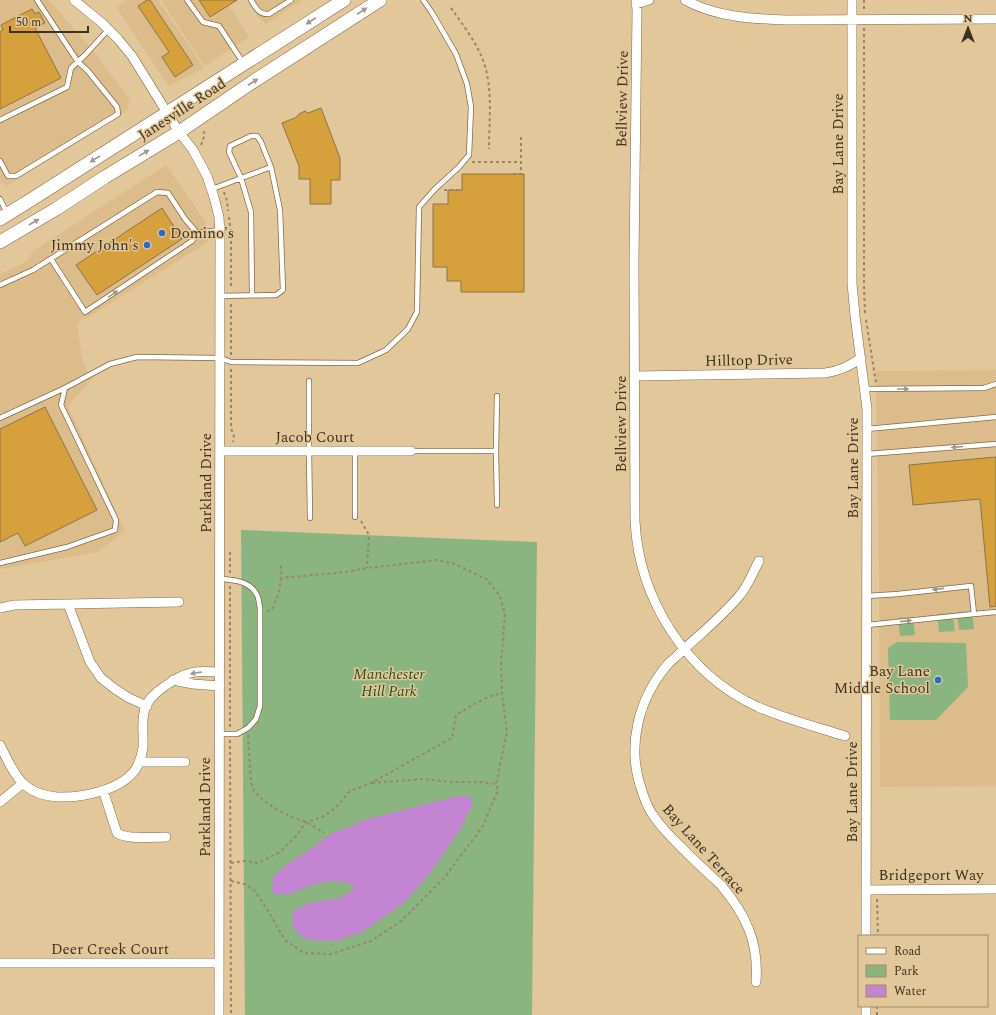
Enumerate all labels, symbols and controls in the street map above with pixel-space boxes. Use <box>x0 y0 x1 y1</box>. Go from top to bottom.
scale bar <box>10 8 88 34</box>
one-way arrow <box>356 8 368 15</box>
north arrow <box>948 8 988 48</box>
text: N <box>964 10 973 27</box>
text: 50 m <box>16 13 41 32</box>
one-way arrow <box>306 17 316 25</box>
street label: Bellview Drive <box>610 50 635 148</box>
street label: Janesville Road <box>134 72 231 147</box>
one-way arrow <box>247 78 258 86</box>
street label: Bay Lane Drive <box>827 93 850 195</box>
one-way arrow <box>138 150 150 157</box>
one-way arrow <box>89 156 101 163</box>
one-way arrow <box>28 219 40 226</box>
place label: Domino's <box>170 222 234 245</box>
marker: Domino's <box>157 228 167 238</box>
place label: Jimmy John's <box>51 234 139 257</box>
marker: Jimmy John's <box>142 240 152 250</box>
one-way arrow <box>108 290 119 298</box>
street label: Hilltop Drive <box>705 348 793 373</box>
street label: Bellview Drive <box>610 375 633 473</box>
one-way arrow <box>897 386 910 392</box>
street label: Bay Lane Drive <box>842 417 865 519</box>
street label: Jacob Court <box>276 426 354 449</box>
street label: Parkland Drive <box>195 433 218 533</box>
one-way arrow <box>951 444 963 450</box>
one-way arrow <box>932 586 945 593</box>
one-way arrow <box>900 618 912 625</box>
place label: Bay Lane Middle School <box>834 660 930 700</box>
park label: Manchester Hill Park <box>353 663 426 703</box>
one-way arrow <box>189 670 202 676</box>
marker: Bay Lane Middle School <box>933 675 943 685</box>
street label: Bay Lane Drive <box>841 741 864 843</box>
street label: Parkland Drive <box>194 757 217 857</box>
street label: Bay Lane Terrace <box>657 799 751 900</box>
street label: Bridgeport Way <box>879 864 984 887</box>
legend <box>858 935 988 1007</box>
street label: Deer Creek Court <box>51 938 169 961</box>
text: Road <box>894 942 921 961</box>
text: Park <box>894 962 919 981</box>
text: Water <box>894 982 926 1001</box>

